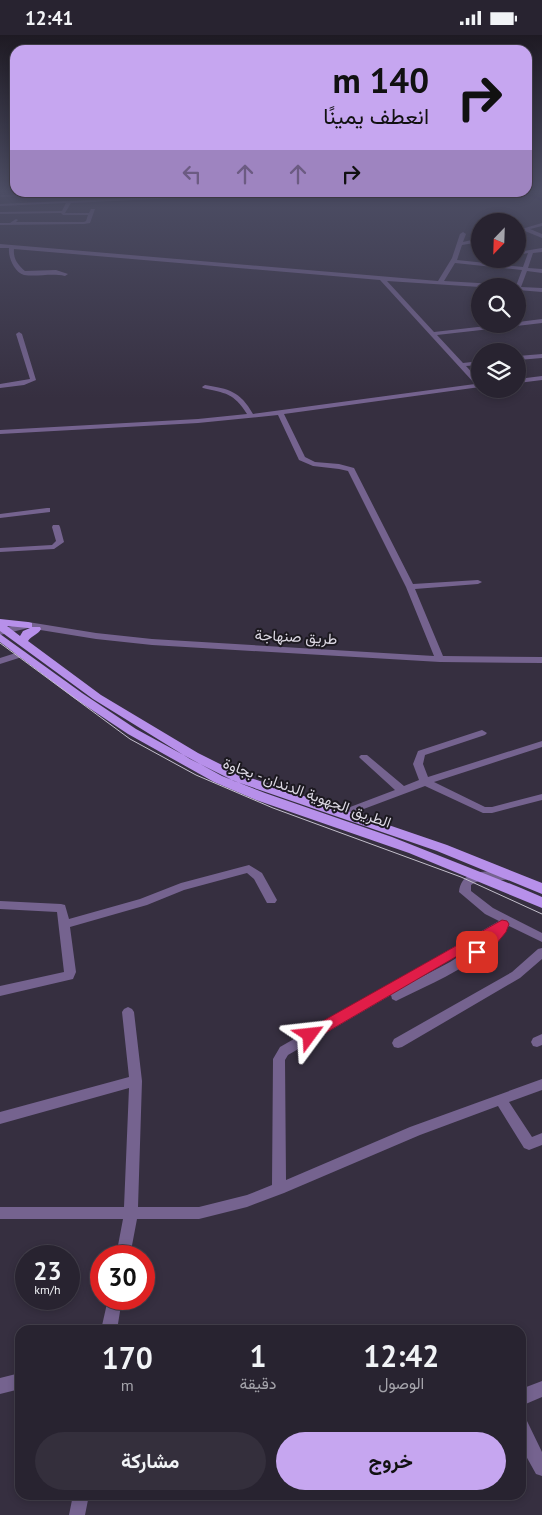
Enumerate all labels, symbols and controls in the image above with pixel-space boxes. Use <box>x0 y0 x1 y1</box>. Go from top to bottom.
text: 12:41 <box>25 6 73 30</box>
text: 140 m <box>332 57 429 103</box>
icon: right <box>447 65 512 130</box>
text: انعطف يمينًا <box>323 102 429 130</box>
icon: left <box>178 160 206 188</box>
icon: ahead <box>231 160 259 188</box>
icon: ahead <box>284 160 312 188</box>
icon: right <box>337 160 365 188</box>
north arrow <box>471 213 526 267</box>
map controls <box>471 213 526 398</box>
button: search <box>471 278 526 333</box>
button: layers <box>471 343 526 398</box>
street label: طريق صنهاجة <box>254 625 338 649</box>
street label: الطريق الجهوية الدندان - بجاوة <box>220 753 394 833</box>
pin <box>456 931 498 973</box>
icon: arrive <box>463 938 491 966</box>
position arrow <box>283 1008 335 1060</box>
speed limit sign: 30 <box>90 1245 155 1310</box>
text: 23 <box>33 1255 62 1287</box>
text: km/h <box>34 1282 61 1297</box>
text: 1 <box>249 1336 266 1375</box>
text: 12:42 <box>363 1336 439 1375</box>
text: 170 <box>102 1338 153 1377</box>
text: دقيقة <box>239 1373 276 1393</box>
text: الوصول <box>378 1373 424 1393</box>
text: m <box>121 1375 134 1395</box>
button: مشاركة <box>35 1432 266 1490</box>
button: خروج <box>276 1432 506 1490</box>

